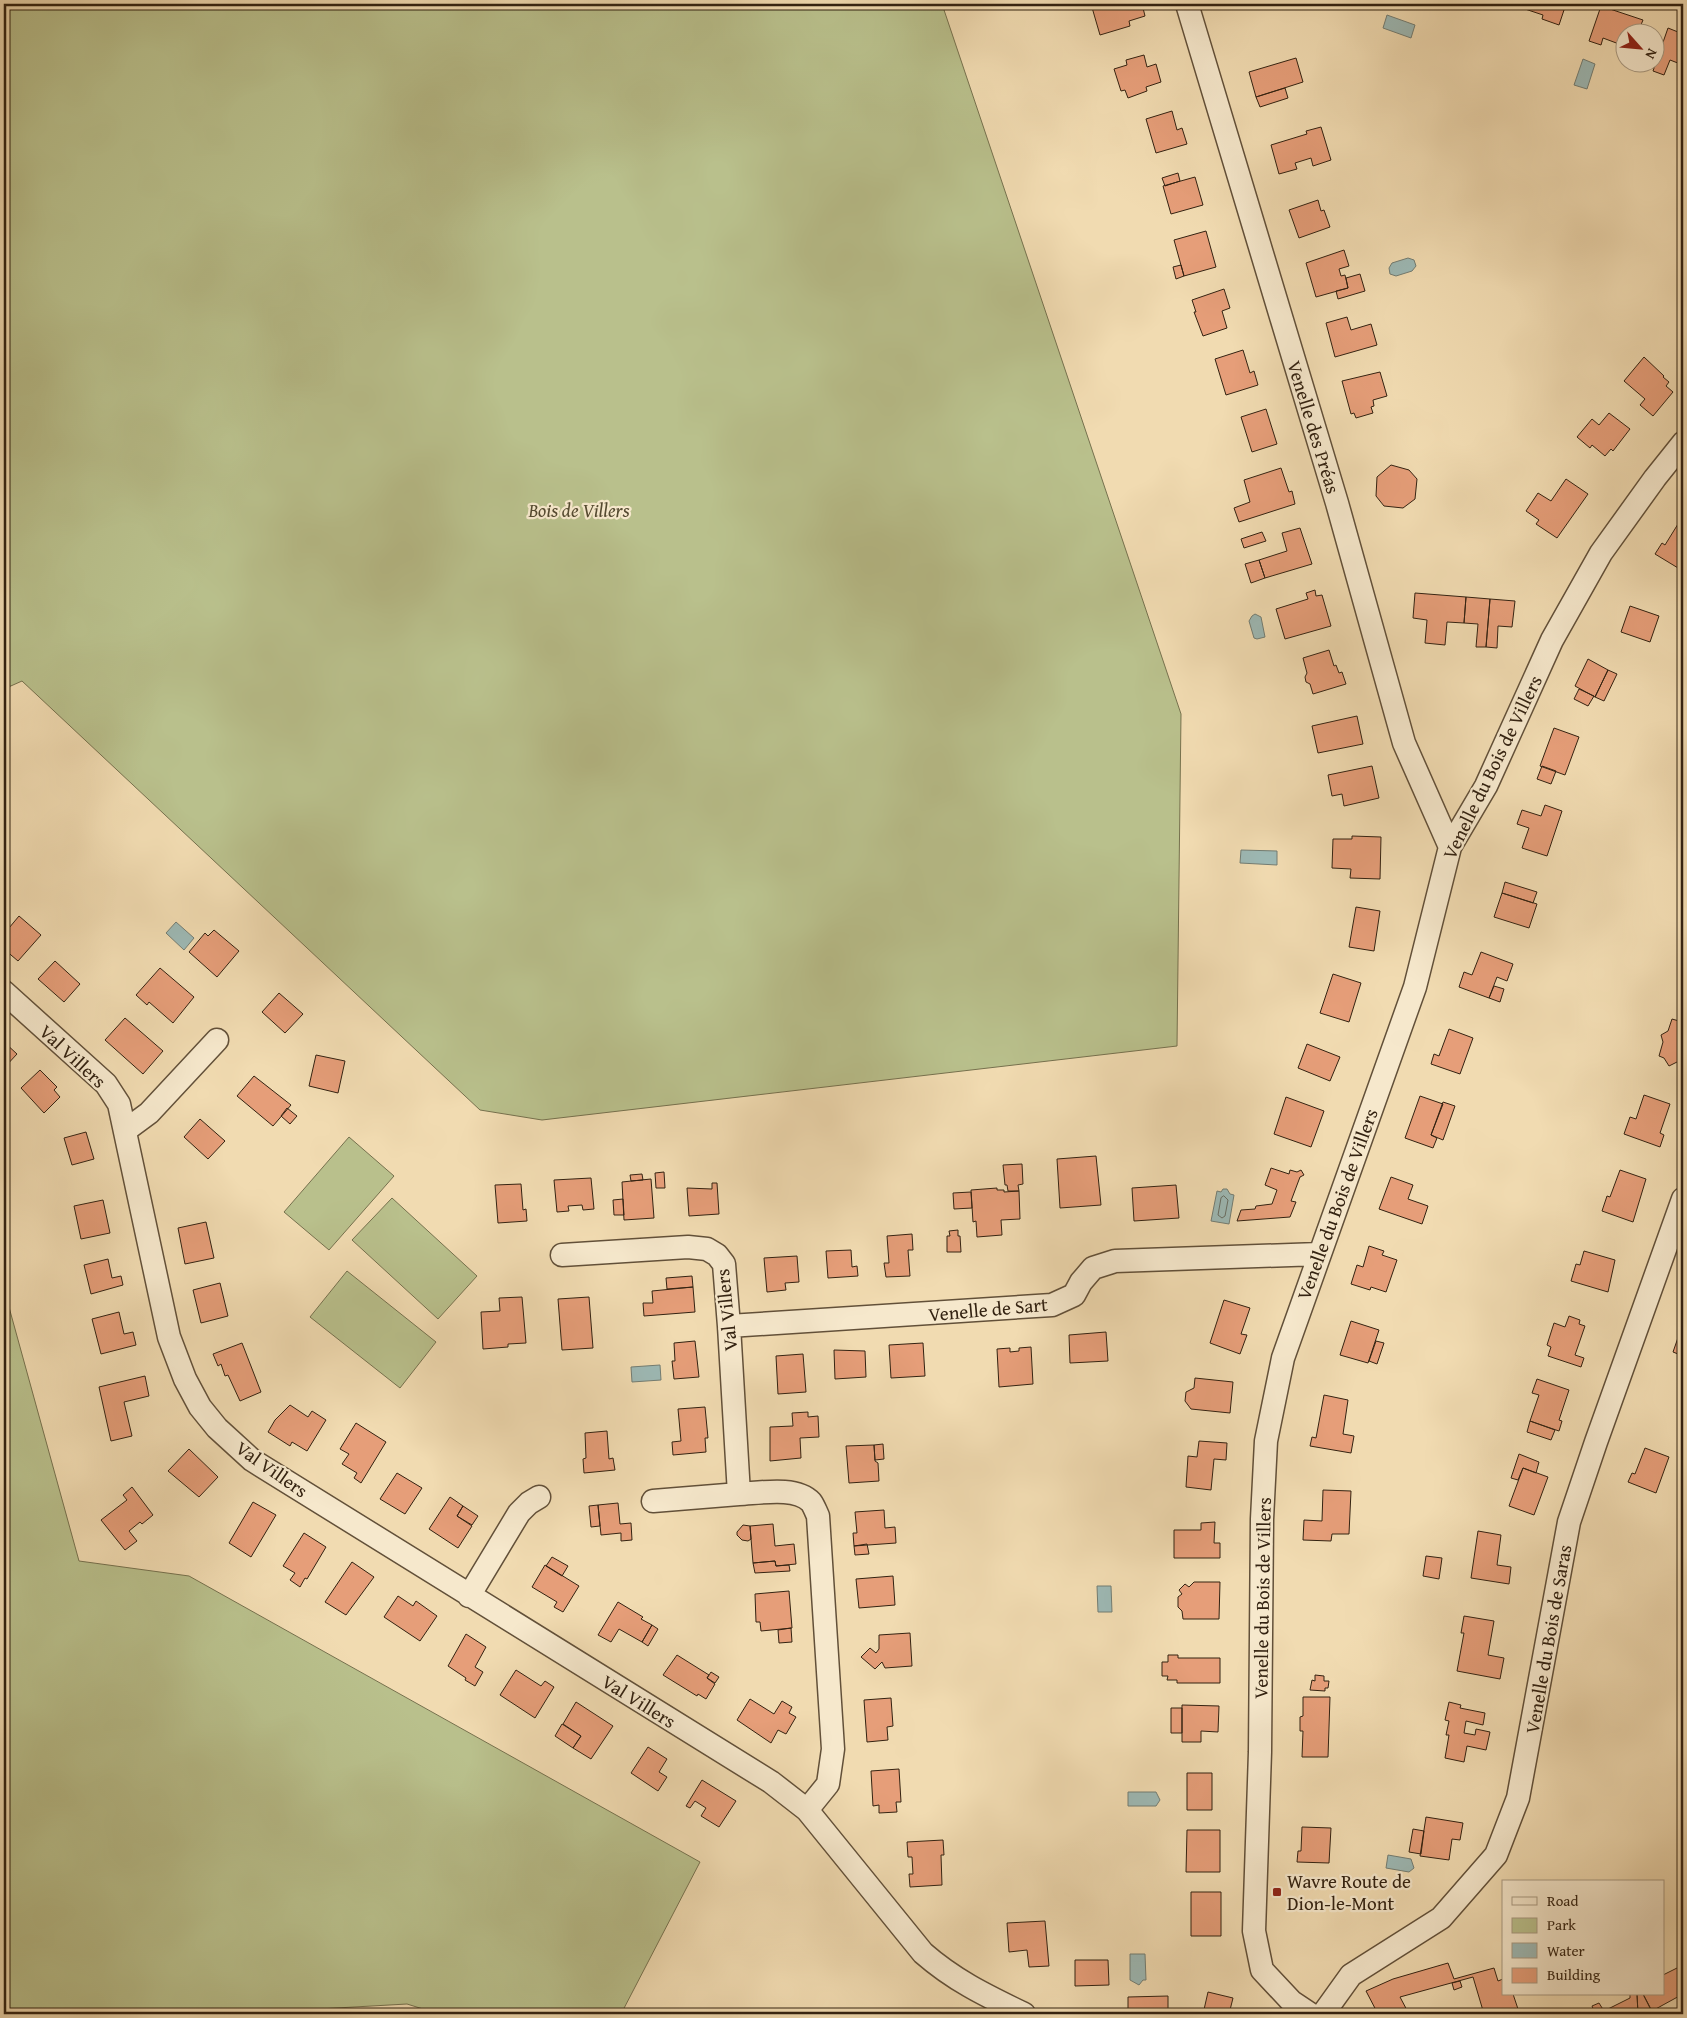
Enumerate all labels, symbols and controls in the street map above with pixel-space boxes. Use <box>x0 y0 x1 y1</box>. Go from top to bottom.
north arrow <box>1614 22 1664 72</box>
text: N <box>1640 45 1663 63</box>
street label: Venelle des Préas <box>1280 357 1348 497</box>
park label: Bois de Villers <box>527 496 630 524</box>
street label: Venelle du Bois de Villers <box>1435 670 1549 864</box>
street label: Val Villers <box>33 1018 113 1094</box>
street label: Venelle du Bois de Villers <box>1289 1104 1385 1304</box>
street label: Val Villers <box>708 1267 744 1353</box>
street label: Venelle de Sart <box>927 1290 1049 1328</box>
street label: Val Villers <box>230 1434 314 1504</box>
street label: Venelle du Bois de Villers <box>1246 1497 1278 1699</box>
street label: Venelle du Bois de Saras <box>1518 1542 1578 1736</box>
street label: Val Villers <box>597 1667 681 1735</box>
place label: Wavre Route de Dion-le-Mont <box>1287 1867 1411 1917</box>
legend <box>1502 1880 1664 1996</box>
marker: Wavre Route de Dion-le-Mont <box>1271 1886 1283 1898</box>
text: Road <box>1547 1890 1578 1911</box>
text: Park <box>1547 1914 1576 1935</box>
text: Water <box>1547 1940 1585 1961</box>
text: Building <box>1547 1964 1601 1985</box>

